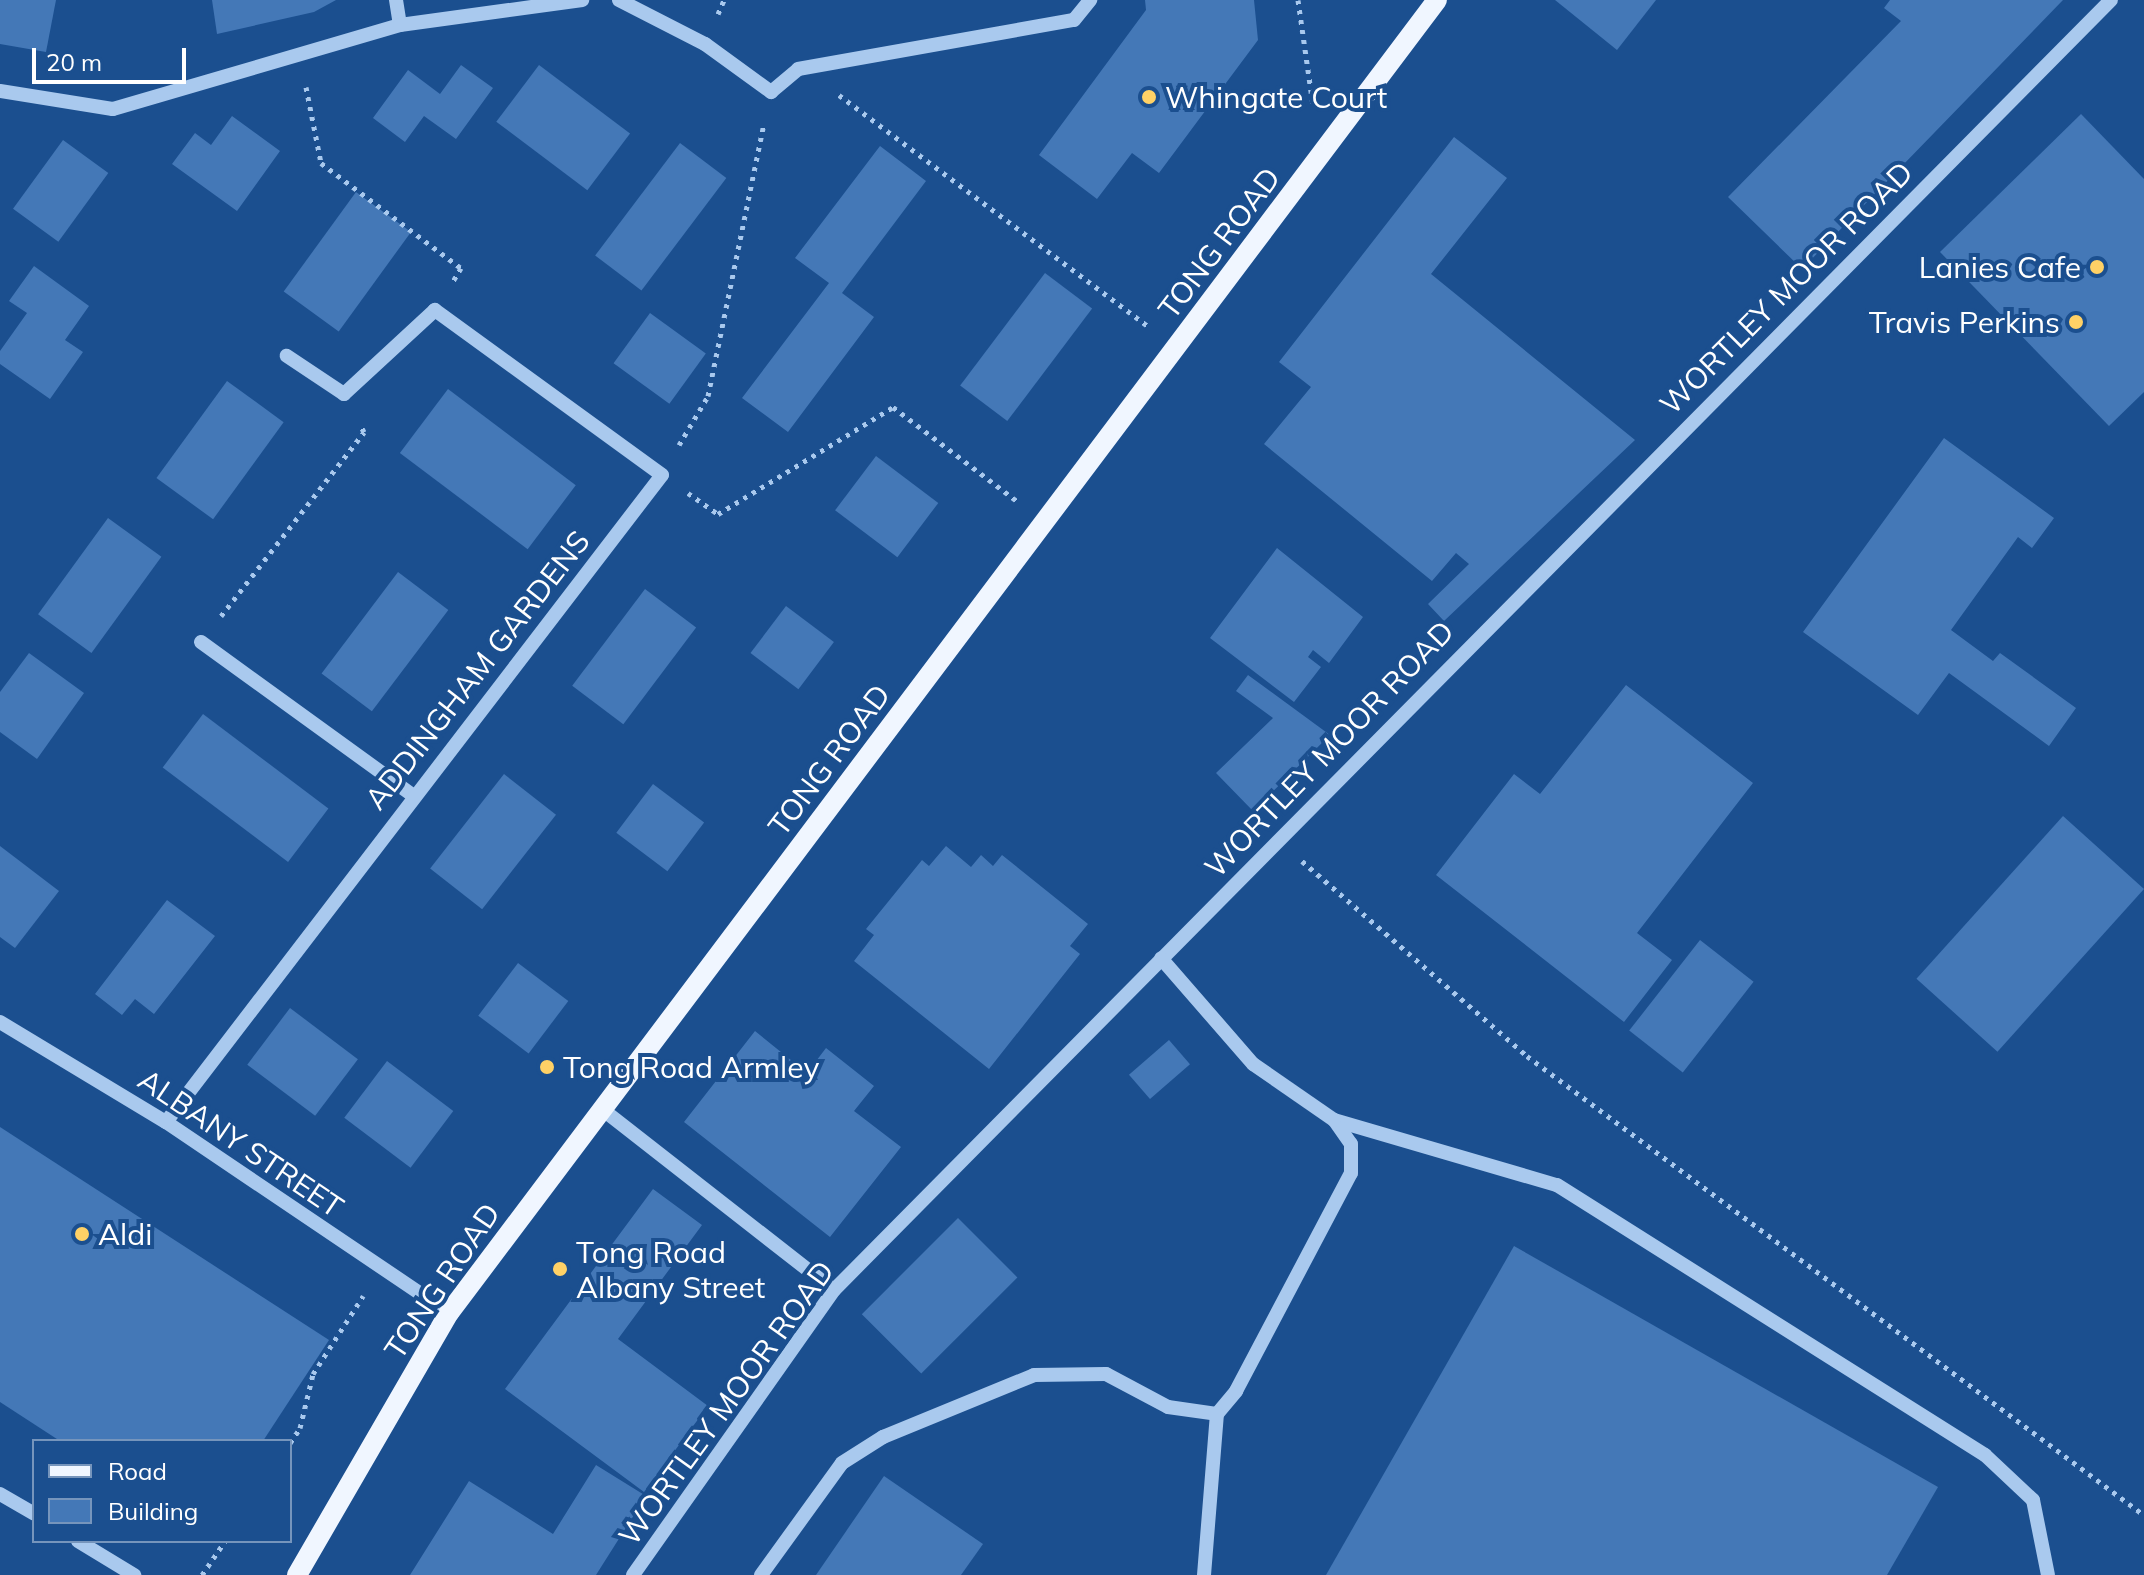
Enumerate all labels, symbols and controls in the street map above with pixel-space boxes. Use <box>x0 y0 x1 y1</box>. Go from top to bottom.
scale bar <box>36 32 190 82</box>
text: 20 m <box>46 47 102 77</box>
place label: Whingate Court <box>1165 79 1387 115</box>
marker: Whingate Court <box>1140 88 1158 106</box>
street label: WORTLEY MOOR ROAD <box>1652 154 1920 422</box>
street label: TONG ROAD <box>1150 160 1288 326</box>
place label: Lanies Cafe <box>1919 249 2081 285</box>
marker: Lanies Cafe <box>2088 258 2106 276</box>
place label: Travis Perkins <box>1869 304 2060 340</box>
marker: Travis Perkins <box>2067 313 2085 331</box>
street label: ADDINGHAM GARDENS <box>357 524 597 816</box>
street label: WORTLEY MOOR ROAD <box>1197 613 1461 885</box>
street label: TONG ROAD <box>760 677 898 843</box>
place label: Tong Road Armley <box>563 1049 819 1085</box>
marker: Tong Road Armley <box>538 1058 556 1076</box>
street label: ALBANY STREET <box>132 1061 350 1225</box>
street label: TONG ROAD <box>377 1196 507 1366</box>
place label: Aldi <box>98 1216 152 1252</box>
marker: Aldi <box>73 1225 91 1243</box>
place label: Tong Road Albany Street <box>576 1234 765 1304</box>
street label: WORTLEY MOOR ROAD <box>611 1254 841 1552</box>
marker: Tong Road Albany Street <box>551 1260 569 1278</box>
legend <box>32 1439 292 1543</box>
text: Road <box>108 1456 167 1486</box>
text: Building <box>108 1496 198 1526</box>

